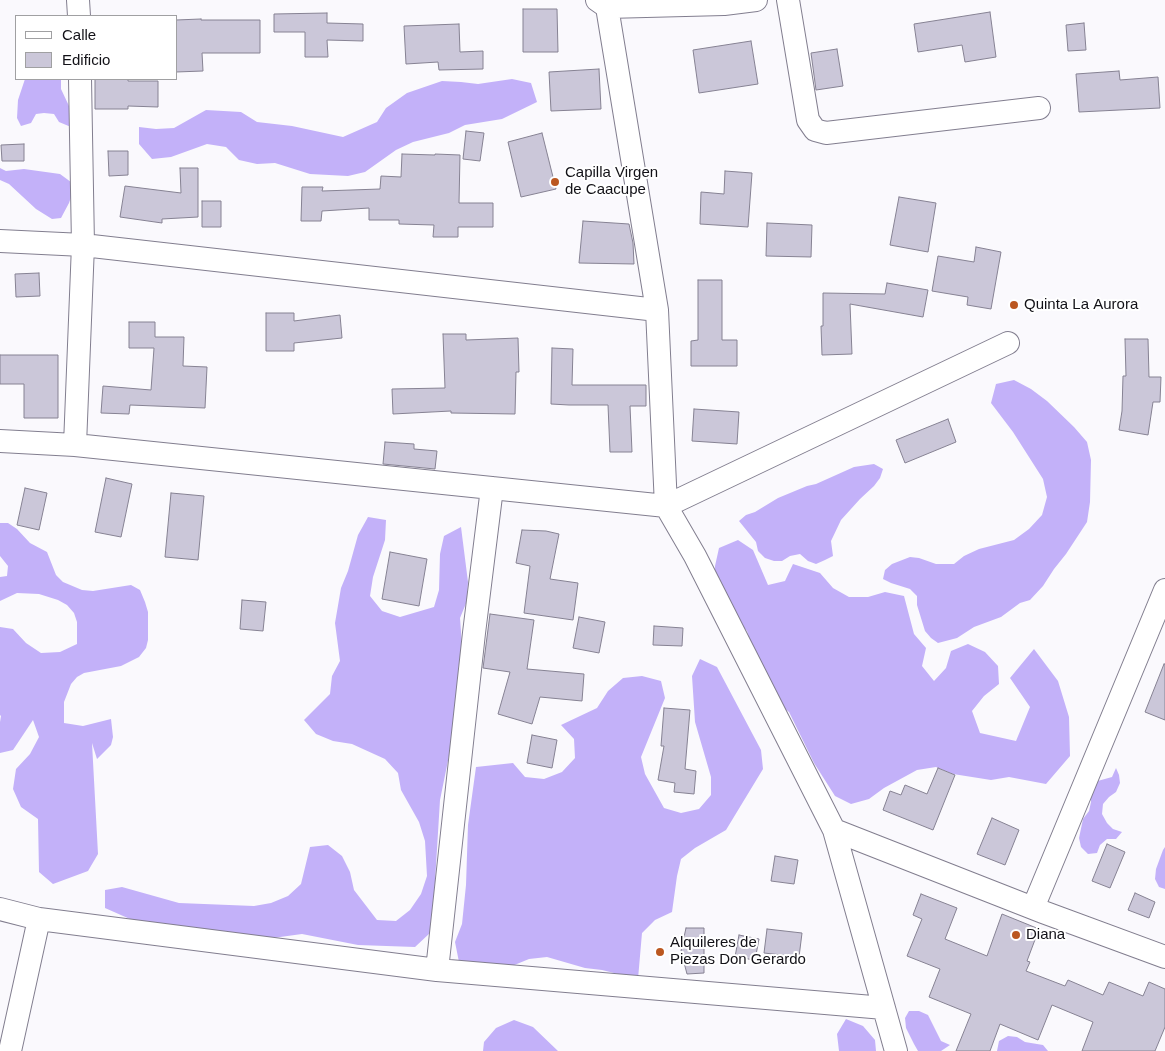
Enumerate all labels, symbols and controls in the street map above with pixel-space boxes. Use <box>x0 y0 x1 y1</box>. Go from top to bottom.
legend <box>15 15 178 80</box>
text: Calle <box>62 26 96 43</box>
text: Edificio <box>62 51 110 68</box>
place label: Capilla Virgen de Caacupe <box>565 164 658 199</box>
marker: Capilla Virgen de Caacupe <box>549 176 561 188</box>
place label: Quinta La Aurora <box>1024 296 1138 314</box>
marker: Quinta La Aurora <box>1008 299 1020 311</box>
place label: Diana <box>1026 926 1065 944</box>
marker: Diana <box>1010 929 1022 941</box>
place label: Alquileres de Piezas Don Gerardo <box>670 934 806 969</box>
marker: Alquileres de Piezas Don Gerardo <box>654 946 666 958</box>

